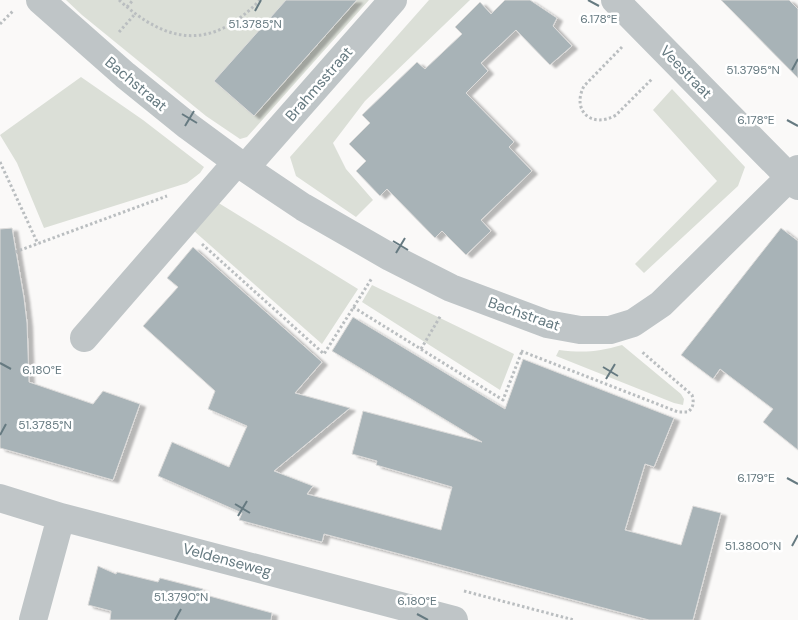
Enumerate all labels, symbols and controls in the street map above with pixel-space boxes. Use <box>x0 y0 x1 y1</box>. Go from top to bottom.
text: 6.178°E <box>580 11 618 27</box>
text: 51.3785°N <box>228 16 282 32</box>
street label: Veestraat <box>656 41 716 103</box>
street label: Brahmsstraat <box>281 42 357 126</box>
street label: Bachstraat <box>101 52 171 116</box>
text: 51.3795°N <box>726 62 780 78</box>
text: 6.178°E <box>737 112 775 128</box>
street label: Bachstraat <box>485 292 563 336</box>
text: 6.180°E <box>22 362 62 378</box>
text: 51.3785°N <box>18 417 72 433</box>
text: 6.179°E <box>737 470 775 486</box>
text: 51.3800°N <box>725 538 781 554</box>
street label: Veldenseweg <box>180 539 274 581</box>
text: 51.3790°N <box>154 589 208 605</box>
text: 6.180°E <box>397 593 437 609</box>

